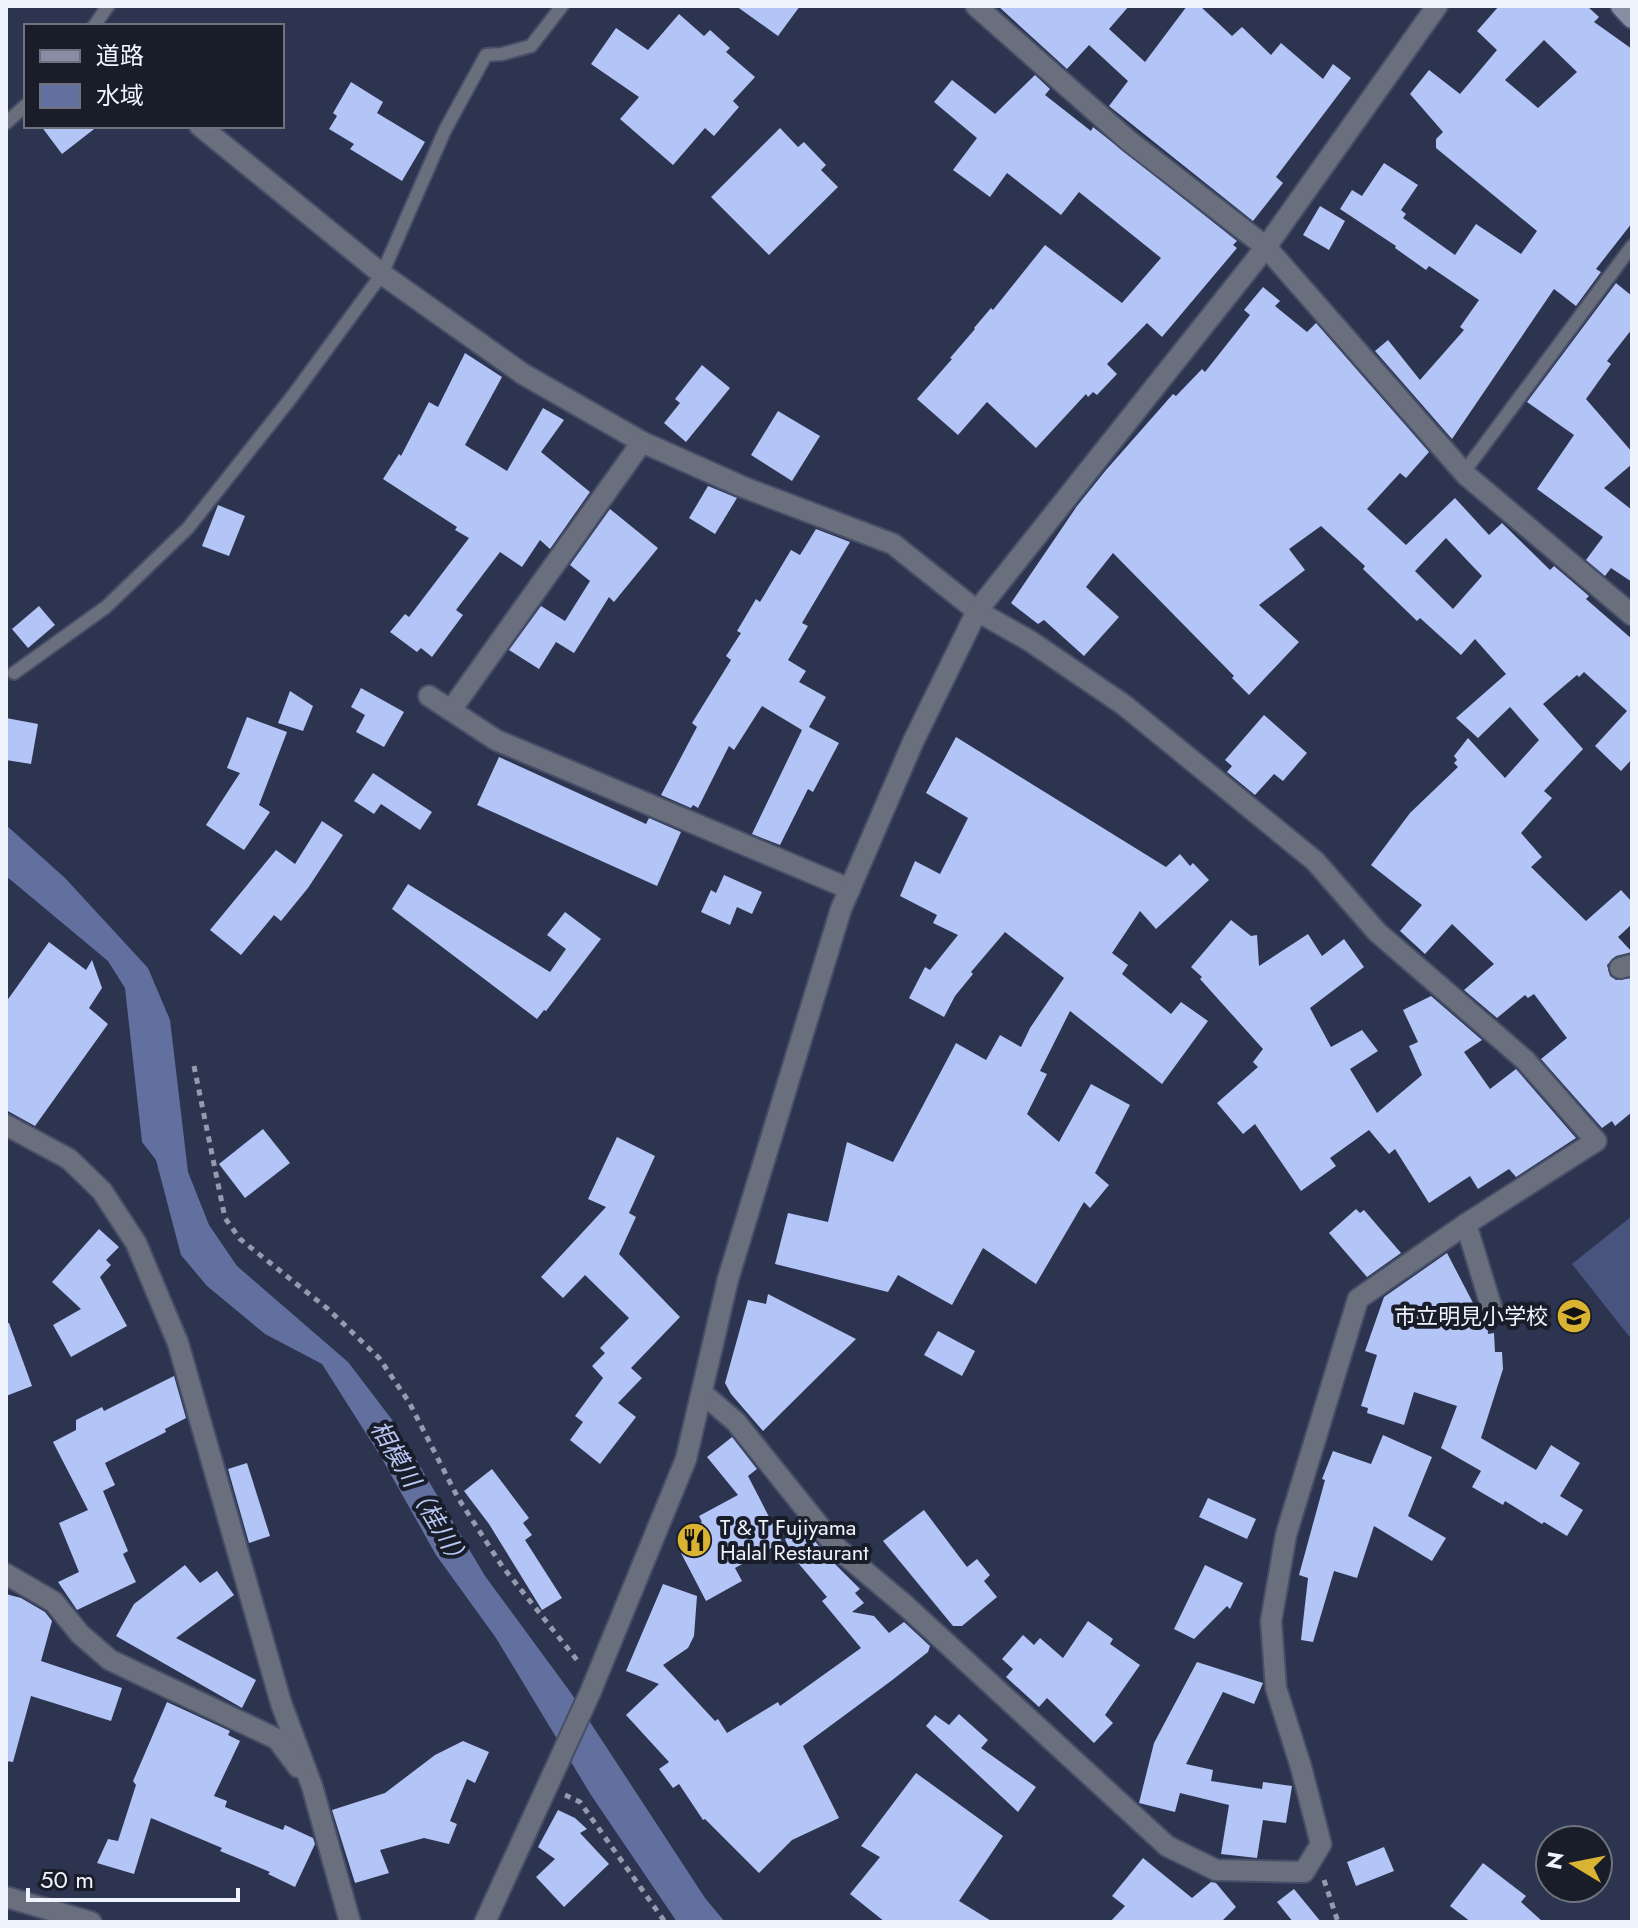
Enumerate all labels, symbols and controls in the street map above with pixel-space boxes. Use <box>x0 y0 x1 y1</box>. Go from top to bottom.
legend <box>24 24 284 128</box>
text: 道路 <box>96 38 144 73</box>
text: 水域 <box>96 78 144 113</box>
school or university icon: 市立明見小学校 <box>1555 1297 1593 1335</box>
place label: 市立明見小学校 <box>1394 1300 1548 1332</box>
water label: 相模川（桂川） <box>362 1414 479 1576</box>
place label: T & T Fujiyama Halal Restaurant <box>720 1511 869 1568</box>
restaurant icon: T & T Fujiyama Halal Restaurant <box>675 1521 713 1559</box>
north arrow <box>1534 1824 1614 1904</box>
text: N <box>1537 1849 1572 1872</box>
scale bar <box>28 1852 238 1902</box>
text: 50 m <box>40 1862 94 1897</box>

